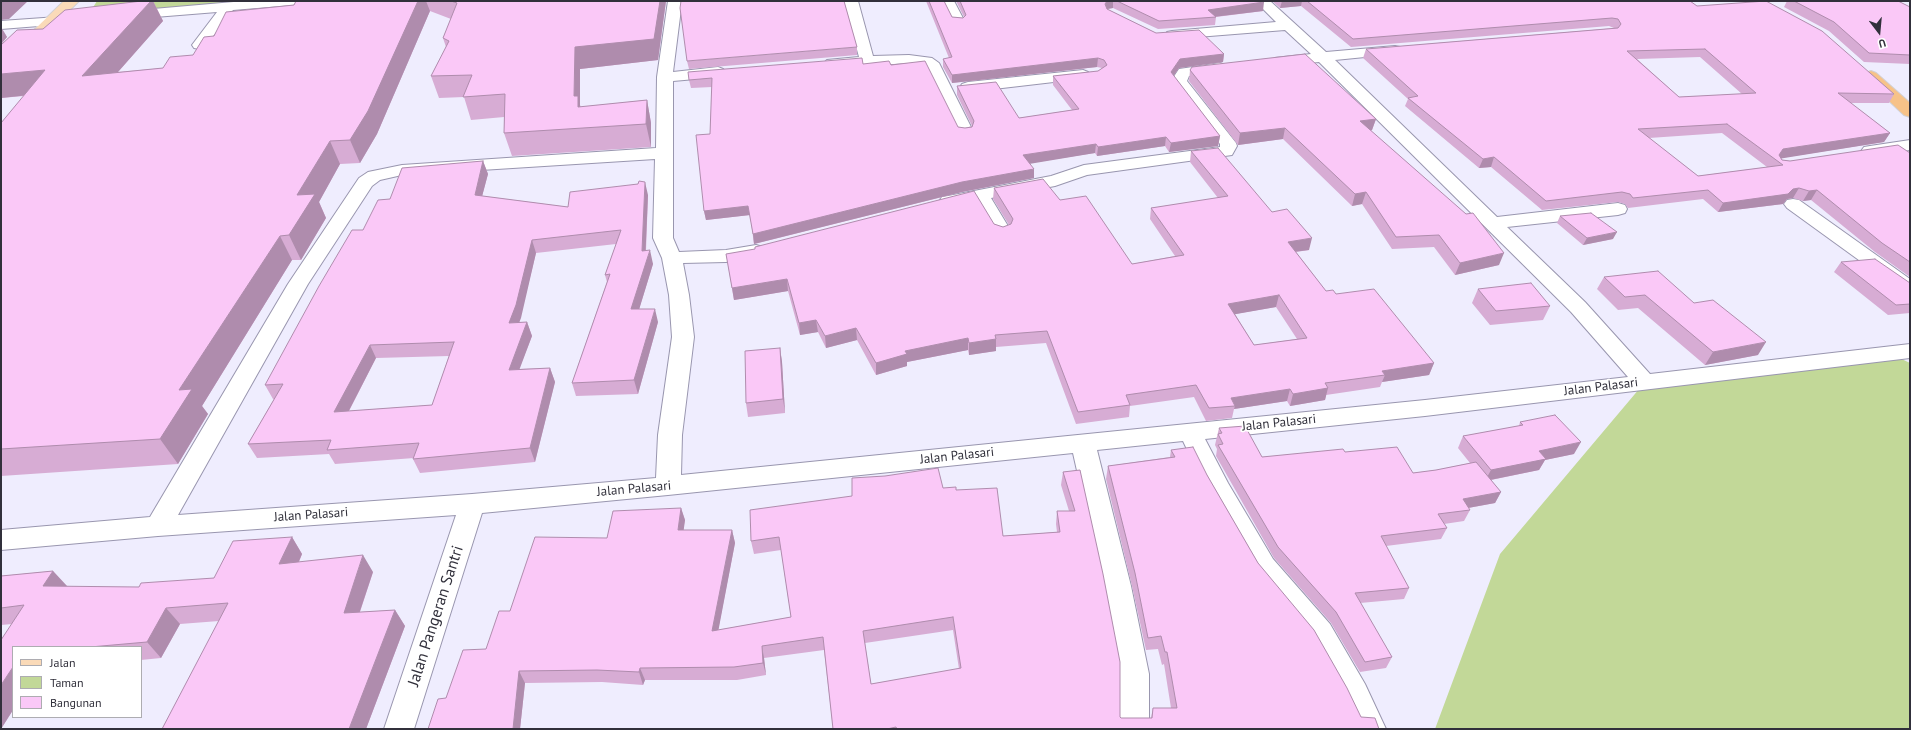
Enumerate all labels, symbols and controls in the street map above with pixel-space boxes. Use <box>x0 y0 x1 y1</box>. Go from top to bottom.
north arrow <box>1859 12 1899 52</box>
text: U <box>1877 36 1888 51</box>
street label: Jalan Palasari <box>1563 375 1639 399</box>
street label: Jalan Palasari <box>1241 411 1317 435</box>
street label: Jalan Palasari <box>919 444 995 468</box>
street label: Jalan Palasari <box>596 478 672 500</box>
street label: Jalan Palasari <box>273 505 349 525</box>
street label: Jalan Pangeran Santri <box>404 543 468 689</box>
legend <box>12 646 142 718</box>
text: Jalan <box>50 655 75 670</box>
text: Taman <box>50 675 84 690</box>
text: Bangunan <box>50 695 102 710</box>

